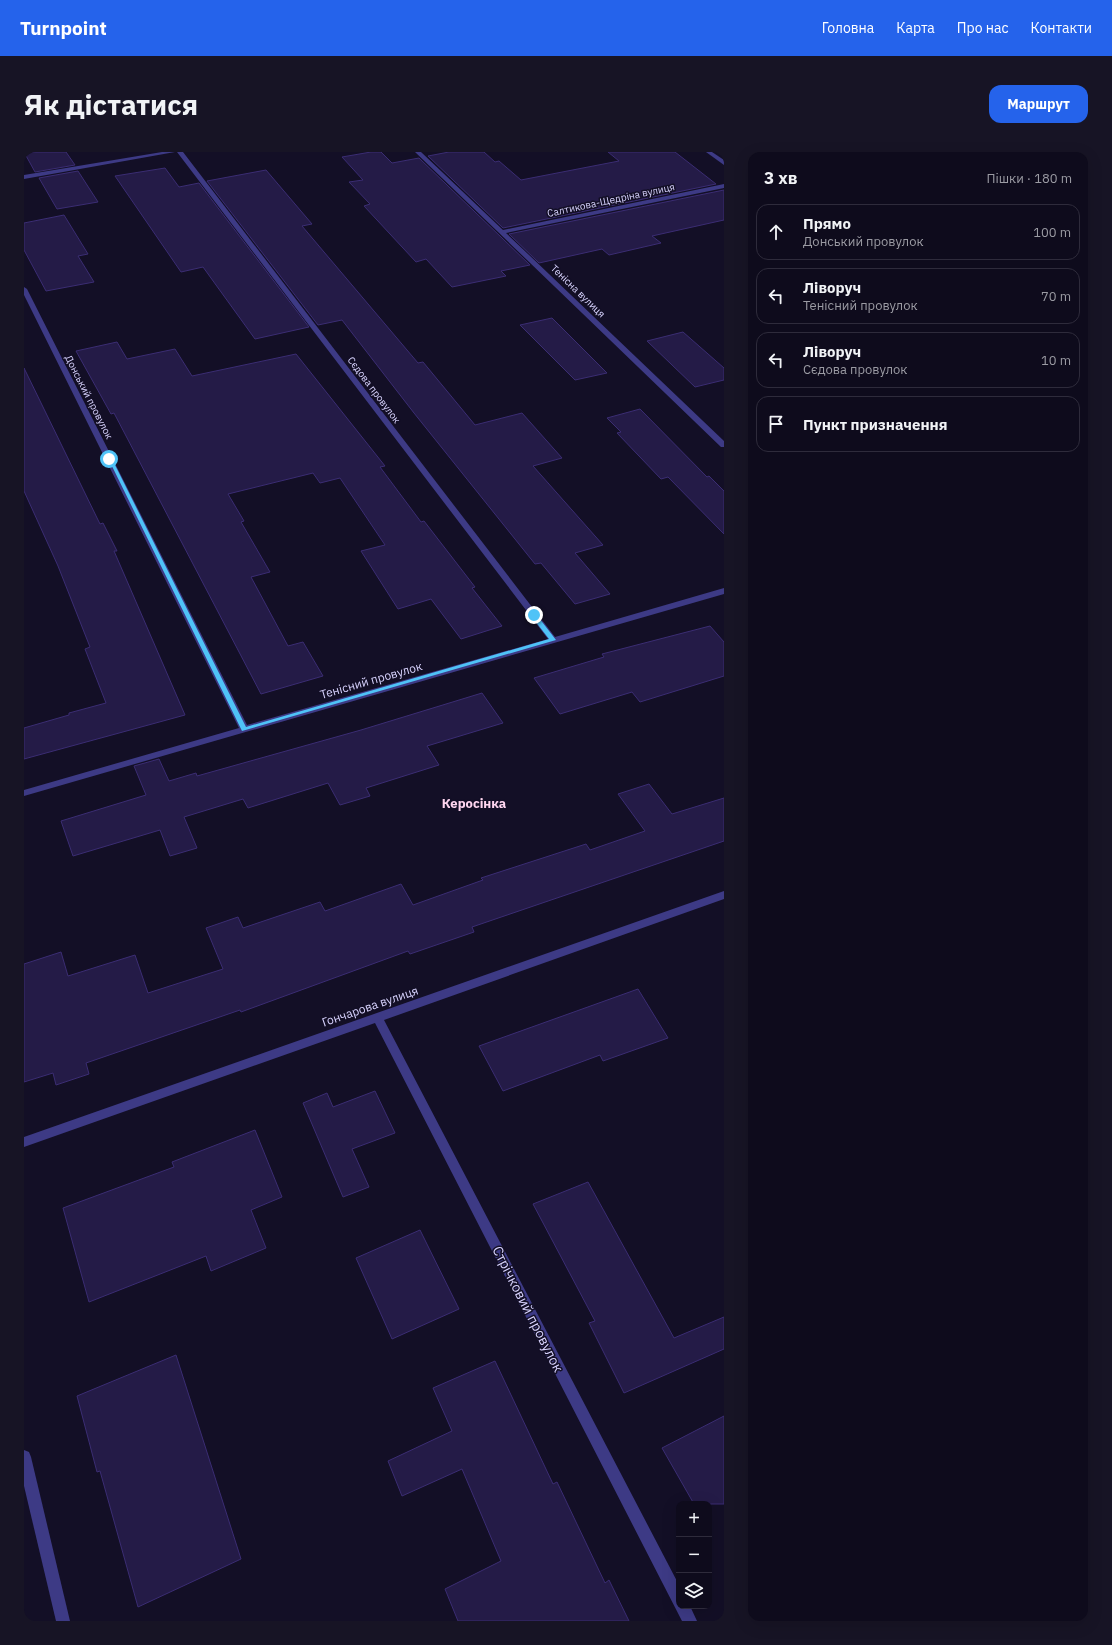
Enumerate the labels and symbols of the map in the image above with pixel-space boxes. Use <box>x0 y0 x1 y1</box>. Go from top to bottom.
street label: Салтикова-Щедріна вулиця <box>546 180 676 220</box>
street label: Тенісна вулиця <box>548 262 608 320</box>
street label: Донський провулок <box>62 353 116 442</box>
street label: Сєдова провулок <box>345 354 404 426</box>
route start <box>100 450 118 468</box>
route end <box>525 606 543 624</box>
street label: Тенісний провулок <box>318 658 424 702</box>
district label: Керосінка <box>442 795 506 812</box>
street label: Гончарова вулиця <box>320 982 420 1030</box>
street label: Стрічковий провулок <box>488 1243 568 1375</box>

